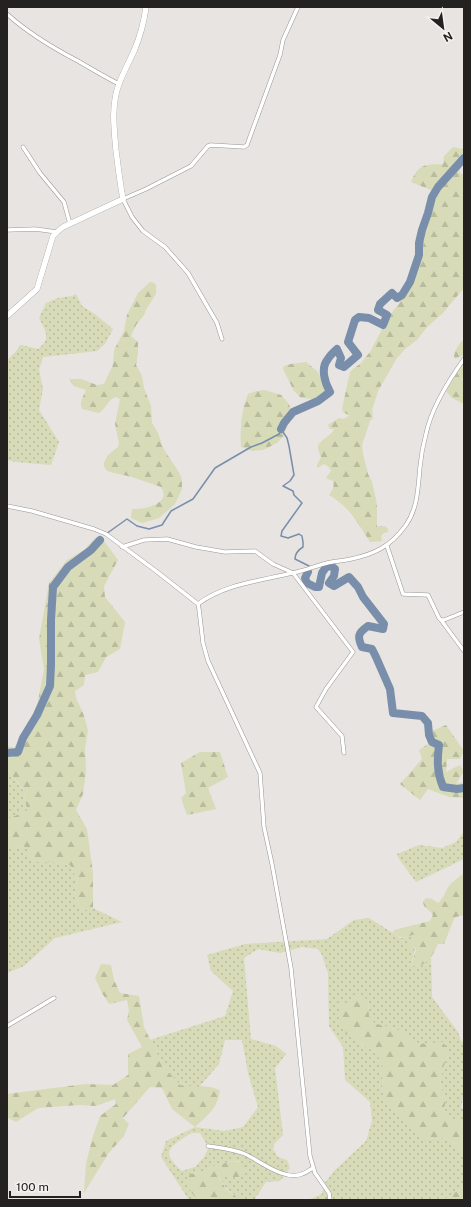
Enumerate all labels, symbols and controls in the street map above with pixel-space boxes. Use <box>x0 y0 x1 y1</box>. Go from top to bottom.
north arrow <box>423 8 463 48</box>
text: N <box>441 29 455 44</box>
scale bar <box>10 1173 80 1199</box>
text: 100 m <box>16 1180 49 1194</box>

